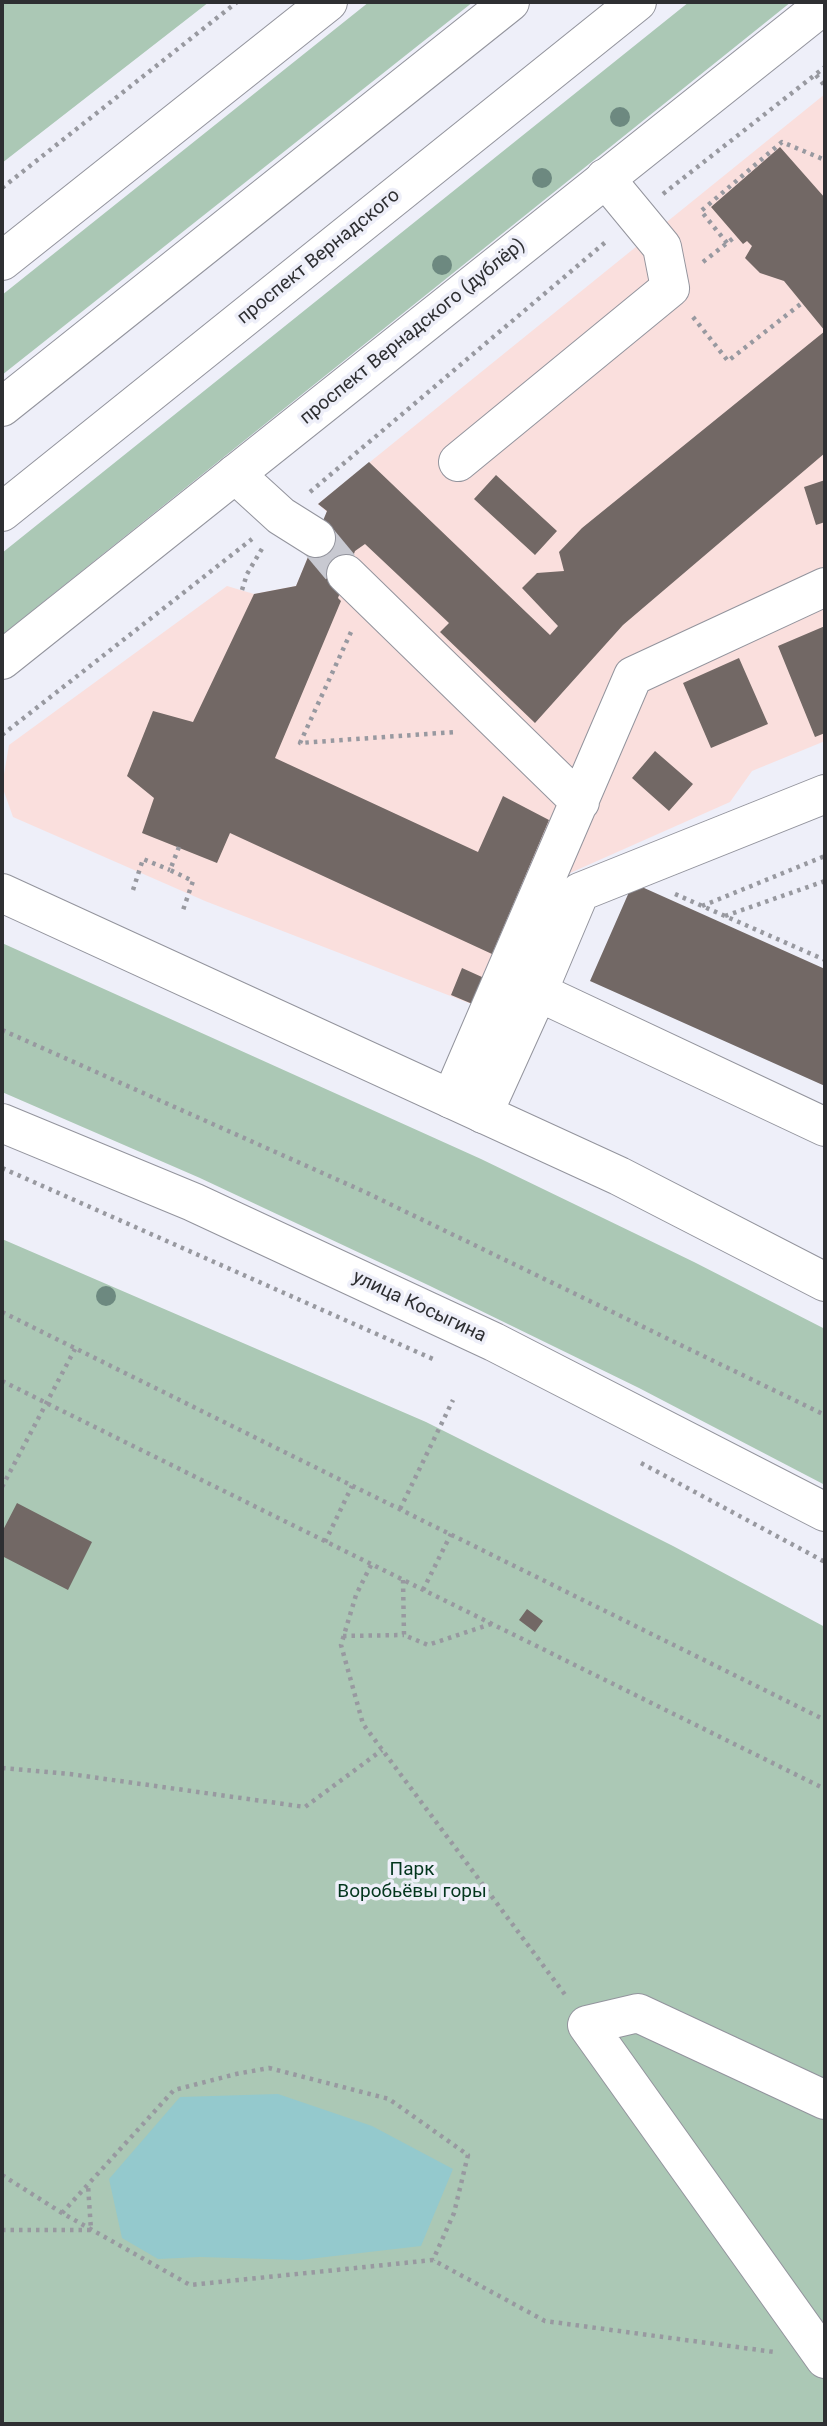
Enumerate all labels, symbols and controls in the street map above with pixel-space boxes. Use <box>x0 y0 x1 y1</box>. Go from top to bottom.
street label: проспект Вернадского <box>233 184 405 330</box>
street label: проспект Вернадского (дублёр) <box>296 234 530 430</box>
street label: улица Косыгина <box>349 1266 489 1348</box>
park label: Парк Воробьёвы горы <box>337 1859 487 1903</box>

